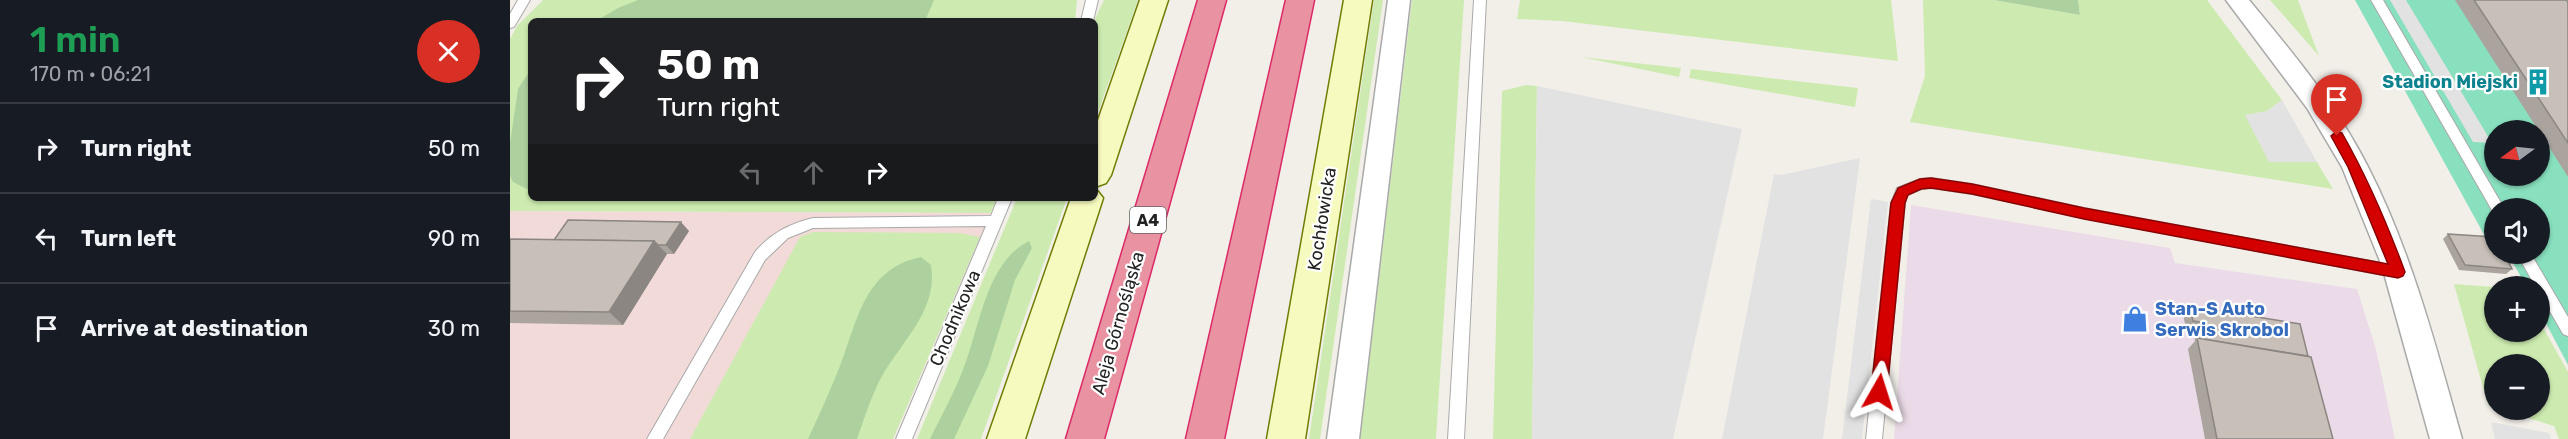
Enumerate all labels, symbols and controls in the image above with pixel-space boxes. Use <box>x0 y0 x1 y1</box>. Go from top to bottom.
text: 1 min <box>30 18 121 61</box>
button: close <box>417 20 480 83</box>
text: 50 m <box>657 40 760 90</box>
icon: right <box>558 42 636 120</box>
text: 170 m · 06:21 <box>30 62 151 86</box>
building icon: Stadion Miejski <box>2523 67 2553 97</box>
place label: Stadion Miejski <box>2382 71 2518 93</box>
pin <box>2311 74 2362 136</box>
icon: arrive <box>2320 83 2353 116</box>
text: Turn right <box>657 91 780 123</box>
north arrow <box>2484 120 2550 186</box>
map controls <box>2484 120 2550 420</box>
icon: right <box>30 132 63 165</box>
text: Turn right <box>81 135 191 162</box>
text: 50 m <box>428 135 480 162</box>
icon: left <box>734 156 767 189</box>
icon: ahead <box>797 156 830 189</box>
icon: right <box>860 156 893 189</box>
street label: Kochłowicka <box>1303 166 1341 272</box>
button: sound <box>2484 198 2550 264</box>
road number: A4 <box>1130 207 1166 233</box>
icon: left <box>30 222 63 255</box>
text: Turn left <box>81 225 176 252</box>
text: 90 m <box>428 225 480 252</box>
street label: Aleja Górnośląska <box>1087 249 1149 397</box>
street label: Chodnikowa <box>925 267 985 369</box>
button: + <box>2484 276 2550 342</box>
place label: Stan-S Auto Serwis Skrobol <box>2155 298 2289 341</box>
shop icon: Stan-S Auto Serwis Skrobol <box>2120 304 2150 334</box>
icon: arrive <box>30 312 63 345</box>
text: Arrive at destination <box>81 315 308 342</box>
text: 30 m <box>428 315 480 342</box>
button: − <box>2484 354 2550 420</box>
position arrow <box>1847 360 1911 424</box>

